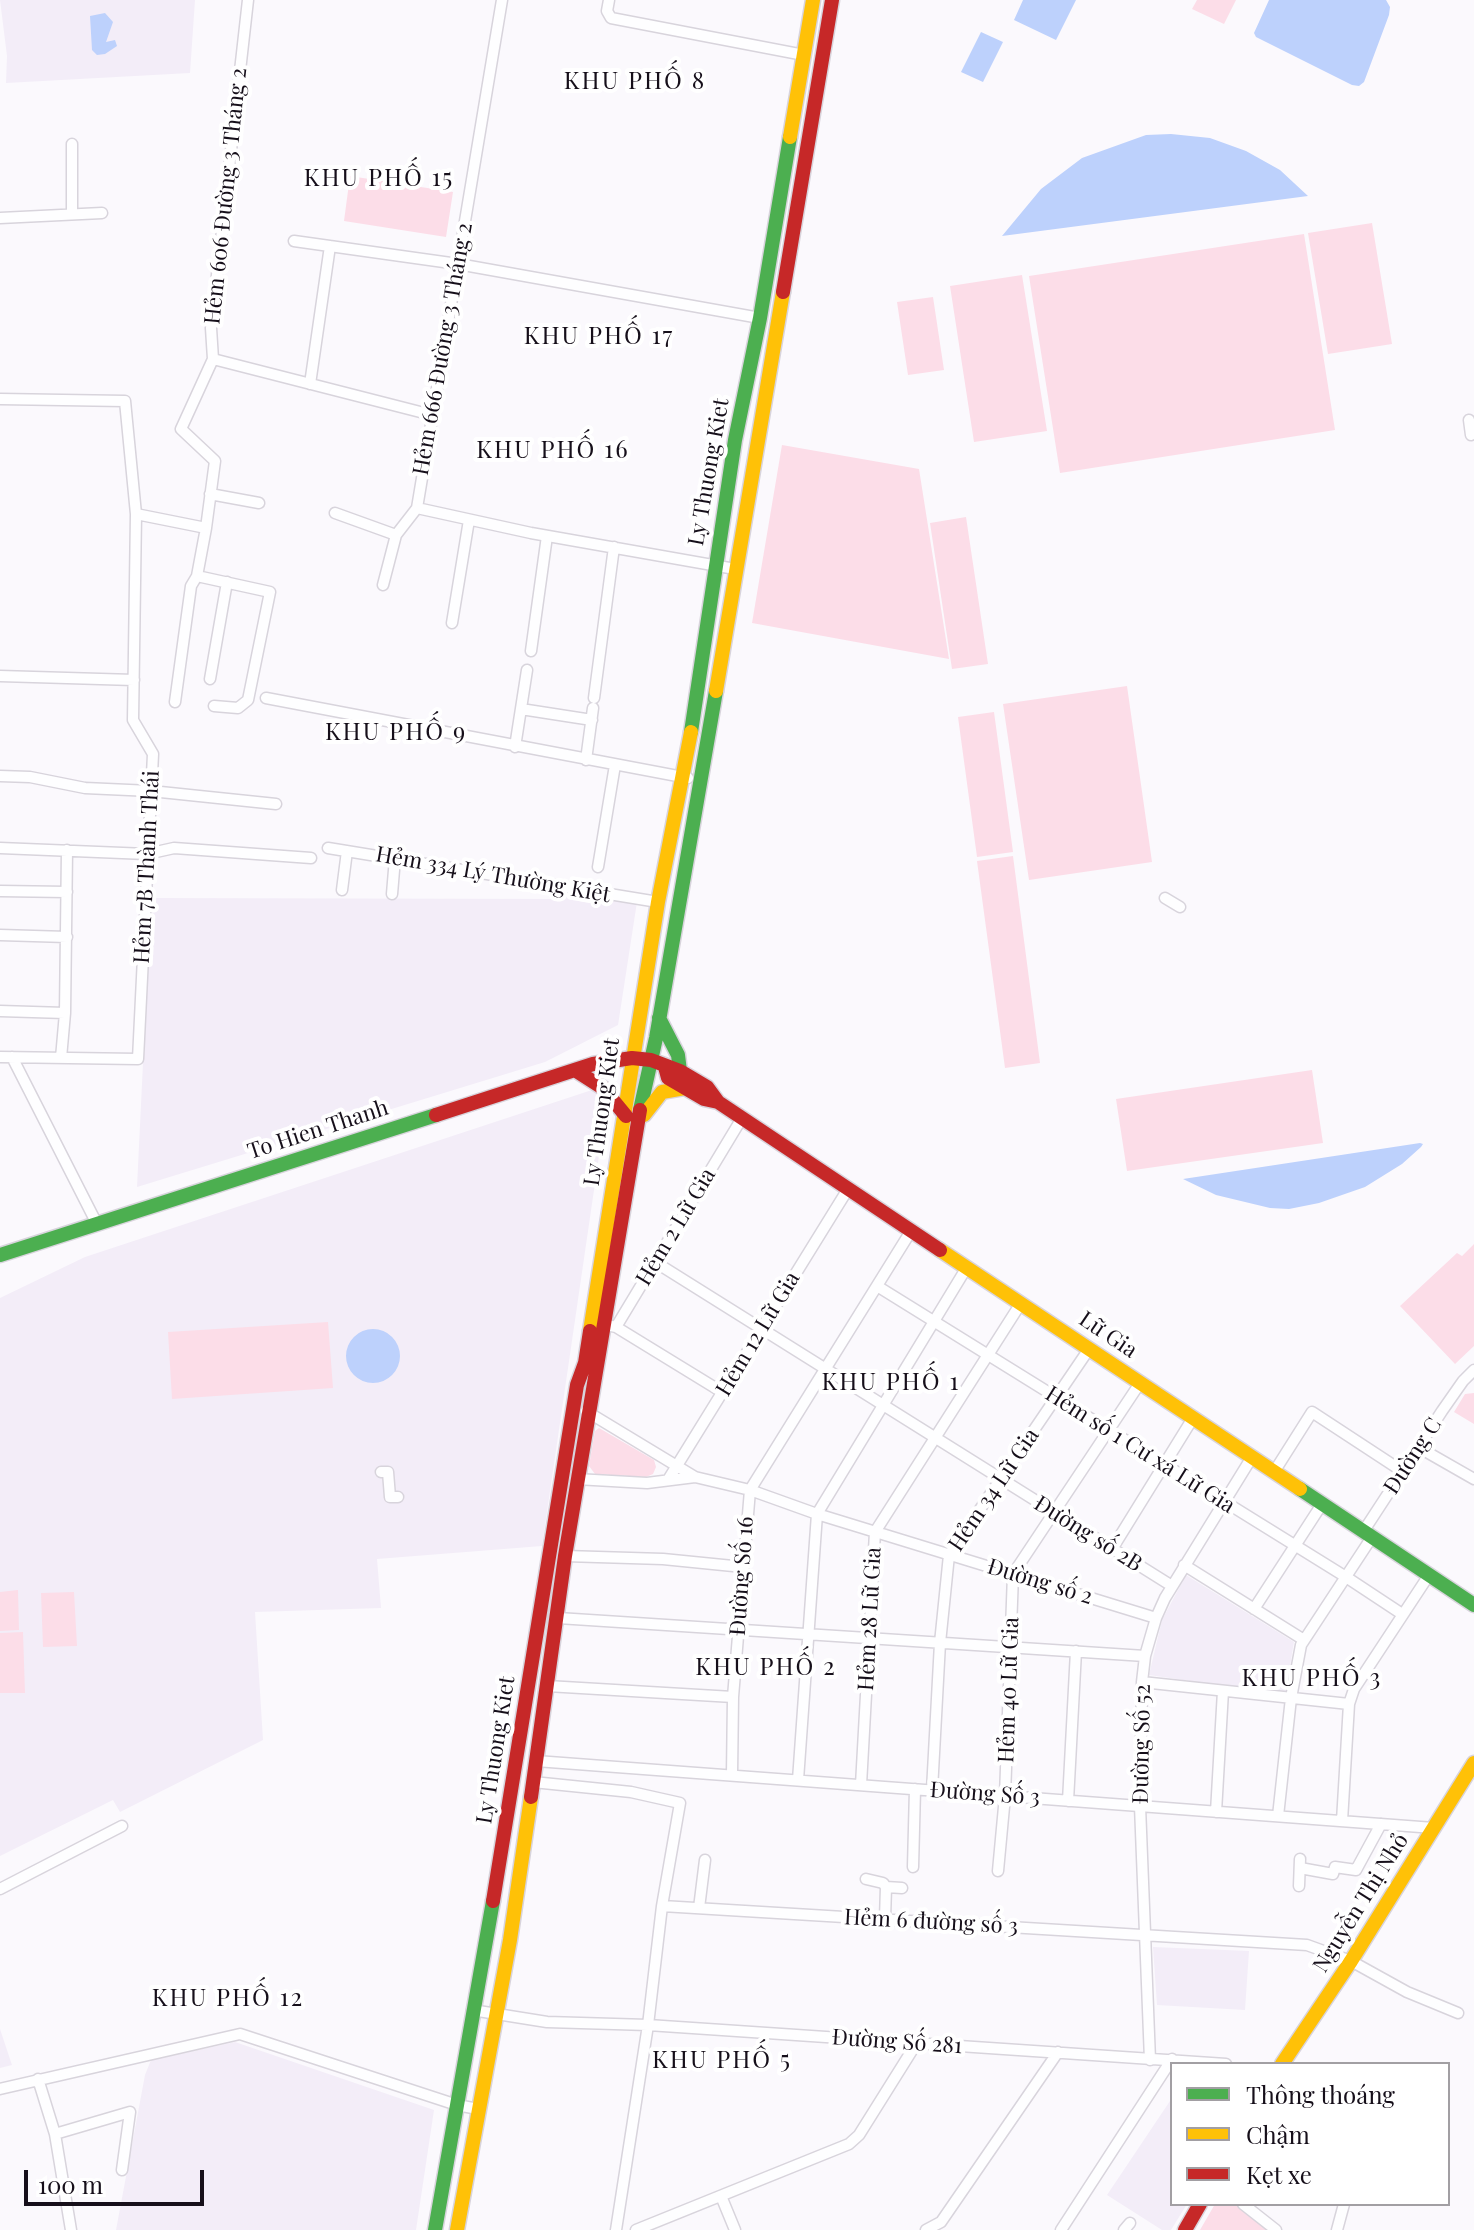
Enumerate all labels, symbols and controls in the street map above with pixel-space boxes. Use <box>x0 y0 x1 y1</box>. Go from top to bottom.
street label: Hẻm 606 Đường 3 Tháng 2 <box>199 66 253 326</box>
district label: KHU PHỐ 8 <box>564 68 706 96</box>
district label: KHU PHỐ 15 <box>304 165 454 193</box>
street label: Hẻm 666 Đường 3 Tháng 2 <box>408 221 478 477</box>
district label: KHU PHỐ 17 <box>524 323 674 351</box>
street label: Ly Thuong Kiet <box>683 396 735 548</box>
district label: KHU PHỐ 16 <box>476 437 630 465</box>
district label: KHU PHỐ 9 <box>325 719 467 747</box>
street label: Hẻm 7B Thành Thái <box>129 770 165 964</box>
street label: Hẻm 334 Lý Thường Kiệt <box>374 841 612 909</box>
street label: Ly Thuong Kiet <box>579 1036 625 1188</box>
street label: To Hien Thanh <box>244 1095 392 1165</box>
street label: Hẻm 2 Lữ Gia <box>631 1163 721 1291</box>
street label: Hẻm 12 Lữ Gia <box>710 1267 806 1401</box>
street label: Lữ Gia <box>1074 1306 1142 1364</box>
district label: KHU PHỐ 1 <box>822 1369 960 1397</box>
street label: Hẻm số 1 Cư xá Lữ Gia <box>1040 1381 1240 1519</box>
street label: Đường C <box>1379 1413 1447 1499</box>
street label: Hẻm 34 Lữ Gia <box>943 1423 1045 1557</box>
street label: Đường số 2B <box>1029 1490 1147 1578</box>
street label: Đường Số 16 <box>725 1515 759 1637</box>
street label: Hẻm 28 Lữ Gia <box>853 1546 887 1692</box>
street label: Đường số 2 <box>984 1553 1096 1611</box>
street label: Hẻm 40 Lữ Gia <box>993 1617 1025 1763</box>
district label: KHU PHỐ 2 <box>695 1654 837 1682</box>
district label: KHU PHỐ 3 <box>1242 1665 1382 1693</box>
street label: Ly Thuong Kiet <box>471 1674 521 1826</box>
street label: Đường Số 52 <box>1128 1684 1156 1804</box>
street label: Đường Số 3 <box>929 1777 1041 1811</box>
street label: Nguyễn Thị Nhỏ <box>1308 1829 1414 1977</box>
street label: Hẻm 6 đường số 3 <box>843 1904 1019 1940</box>
district label: KHU PHỐ 12 <box>152 1985 304 2013</box>
street label: Đường Số 281 <box>831 2024 963 2060</box>
district label: KHU PHỐ 5 <box>652 2047 792 2075</box>
legend <box>1170 2062 1450 2206</box>
text: Thông thoáng <box>1246 2078 1395 2110</box>
text: Chậm <box>1246 2118 1310 2150</box>
scale bar <box>28 2154 208 2204</box>
text: Kẹt xe <box>1246 2158 1312 2190</box>
text: 100 m <box>38 2168 103 2200</box>

